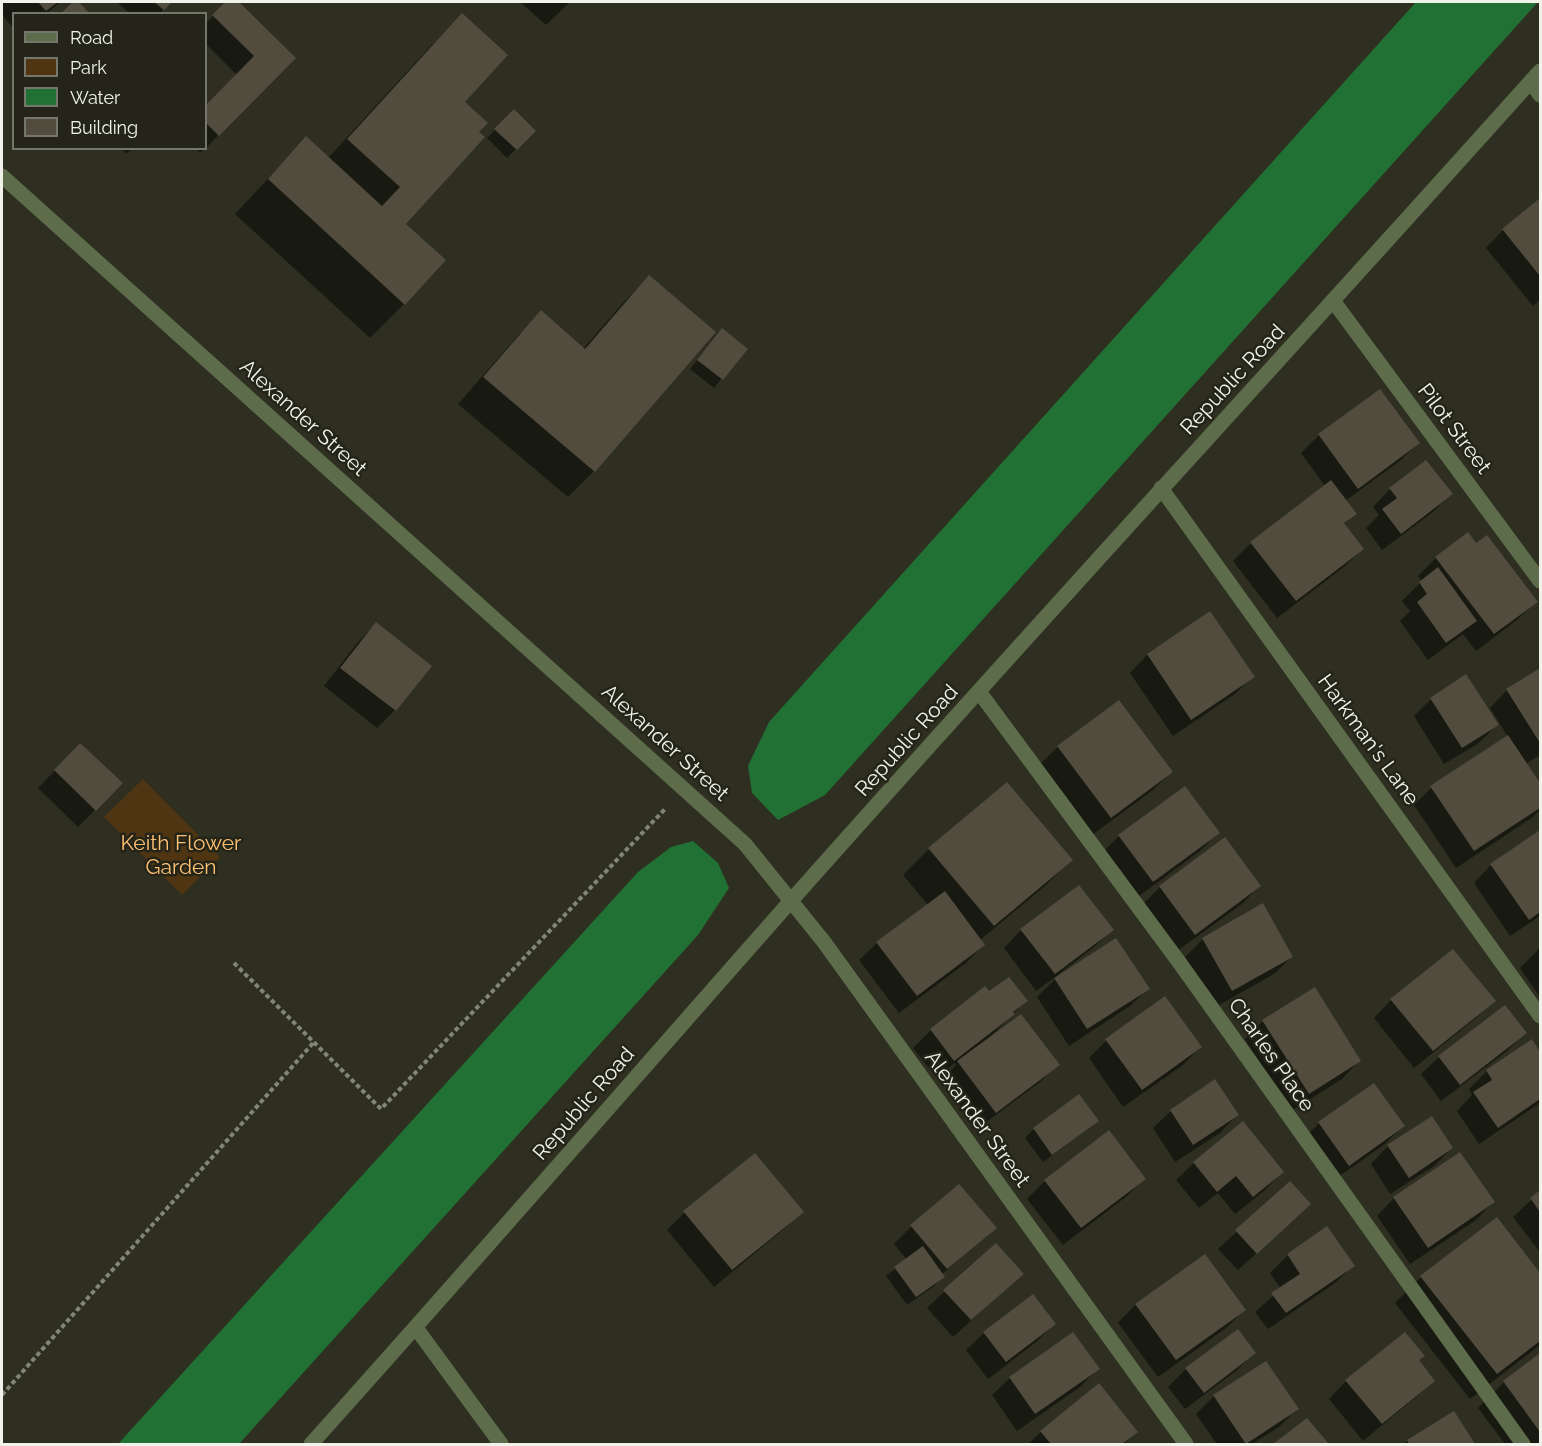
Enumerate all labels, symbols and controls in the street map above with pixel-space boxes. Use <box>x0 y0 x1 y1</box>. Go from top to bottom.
legend <box>12 12 207 150</box>
text: Road <box>70 27 113 48</box>
text: Park <box>70 57 107 78</box>
text: Water <box>70 87 120 108</box>
text: Building <box>70 117 138 138</box>
street label: Republic Road <box>1175 320 1291 440</box>
street label: Alexander Street <box>234 354 372 482</box>
street label: Pilot Street <box>1412 379 1496 479</box>
street label: Harkman's Lane <box>1312 670 1424 810</box>
street label: Alexander Street <box>596 679 734 807</box>
street label: Republic Road <box>850 680 964 802</box>
park label: Keith Flower Garden <box>121 831 241 881</box>
street label: Charles Place <box>1223 993 1319 1117</box>
street label: Republic Road <box>528 1042 640 1166</box>
street label: Alexander Street <box>919 1046 1035 1192</box>

